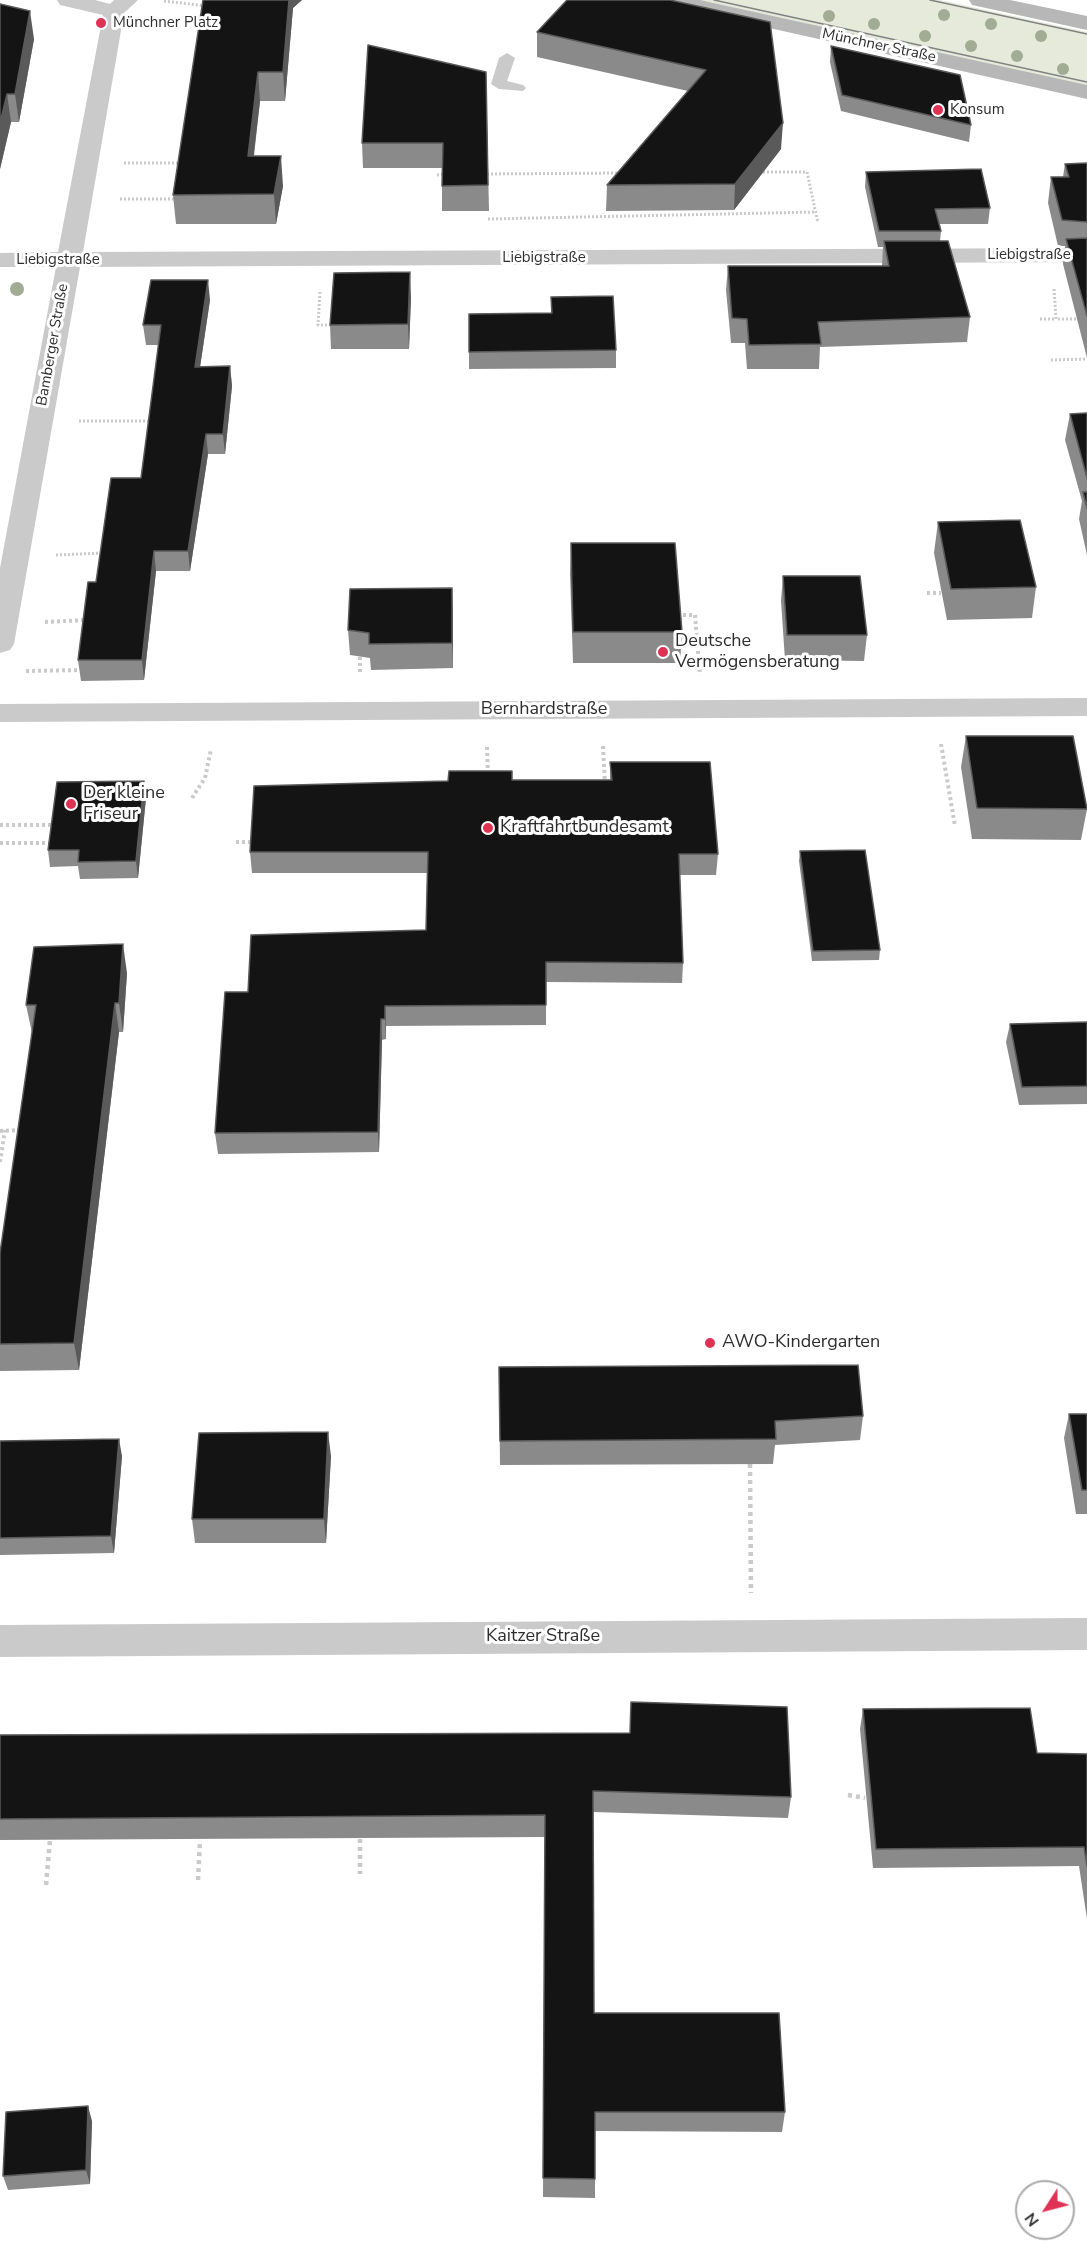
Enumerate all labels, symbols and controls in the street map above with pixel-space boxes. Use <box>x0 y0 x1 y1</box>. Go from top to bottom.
place label: Münchner Platz <box>113 14 218 32</box>
marker: Münchner Platz <box>94 16 108 30</box>
street label: Münchner Straße <box>820 25 938 67</box>
place label: Konsum <box>950 101 1005 119</box>
marker: Konsum <box>931 103 945 117</box>
street label: Liebigstraße <box>987 246 1071 264</box>
street label: Liebigstraße <box>502 249 586 267</box>
street label: Liebigstraße <box>16 251 100 269</box>
street label: Bamberger Straße <box>33 282 73 408</box>
place label: Deutsche Vermögensberatung <box>675 631 840 674</box>
marker: Deutsche Vermögensberatung <box>656 645 670 659</box>
street label: Bernhardstraße <box>481 699 607 721</box>
place label: Der kleine Friseur <box>83 783 165 826</box>
marker: Der kleine Friseur <box>64 797 78 811</box>
place label: Kraftfahrtbundesamt <box>500 817 669 839</box>
marker: Kraftfahrtbundesamt <box>481 821 495 835</box>
place label: AWO-Kindergarten <box>722 1332 880 1354</box>
marker: AWO-Kindergarten <box>703 1336 717 1350</box>
street label: Kaitzer Straße <box>486 1626 600 1648</box>
north arrow <box>1015 2180 1075 2240</box>
text: N <box>1020 2208 1044 2231</box>

